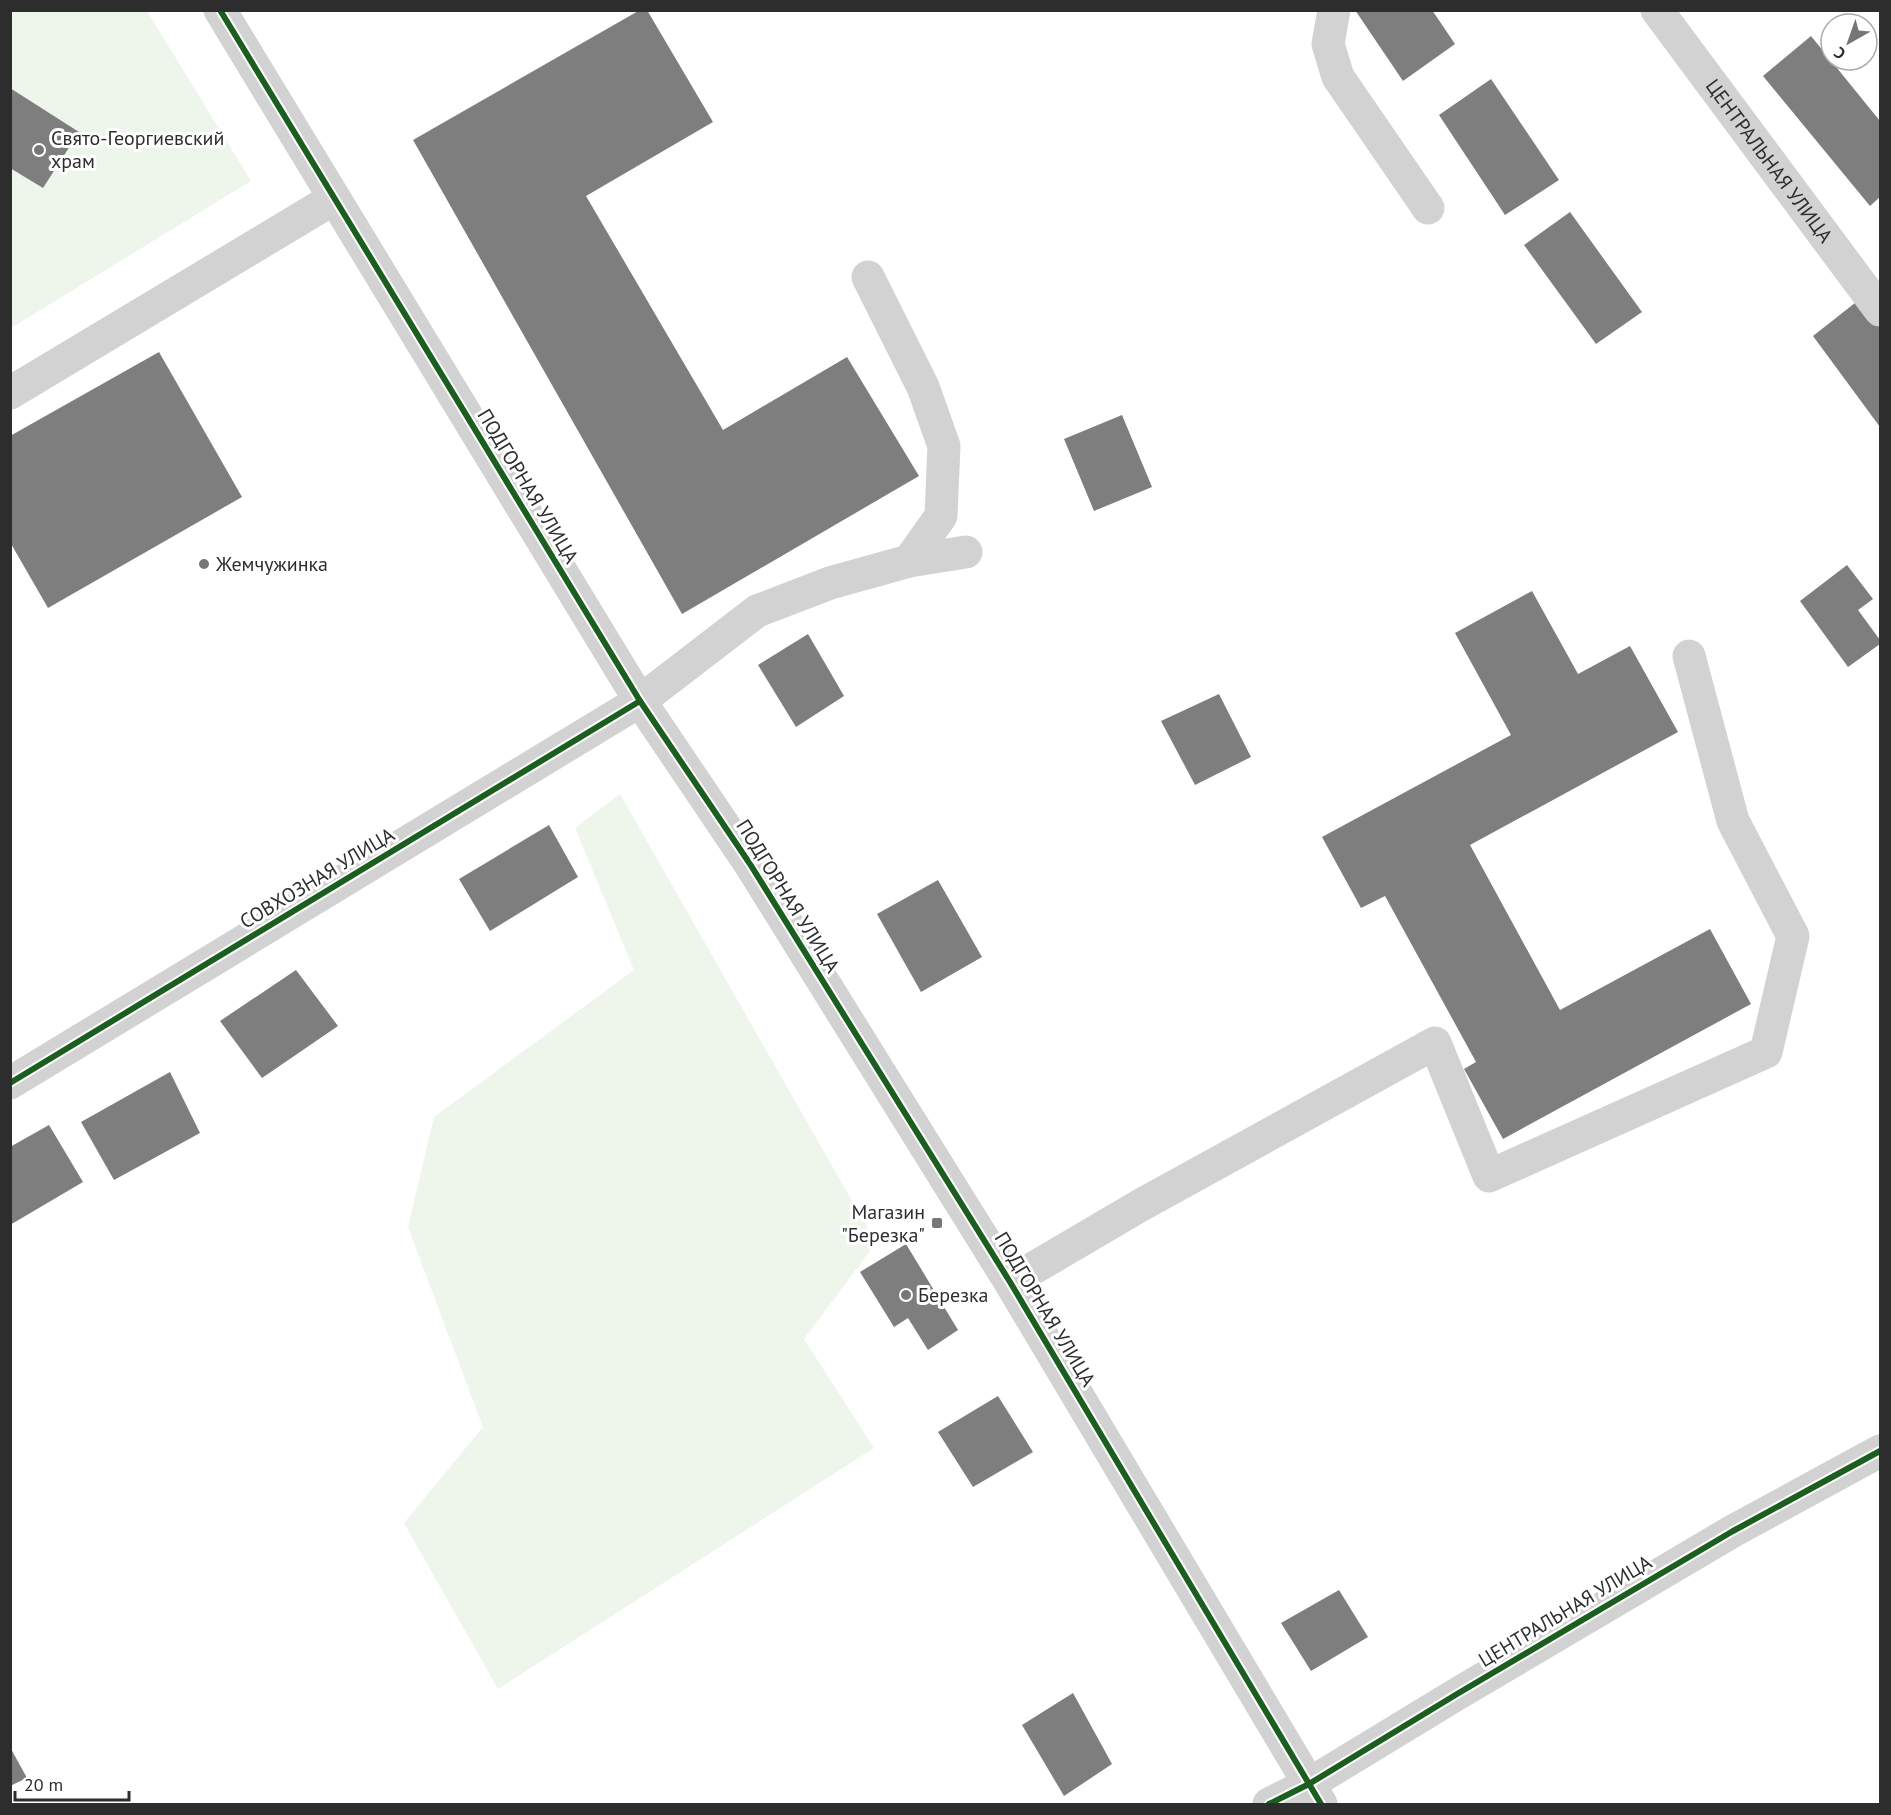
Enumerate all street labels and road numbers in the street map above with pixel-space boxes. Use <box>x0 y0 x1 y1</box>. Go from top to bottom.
street label: ЦЕНТРАЛЬНАЯ УЛИЦА <box>1700 74 1839 248</box>
street label: ПОДГОРНАЯ УЛИЦА <box>472 404 585 568</box>
street label: ПОДГОРНАЯ УЛИЦА <box>730 814 846 978</box>
street label: СОВХОЗНАЯ УЛИЦА <box>235 821 399 934</box>
street label: ПОДГОРНАЯ УЛИЦА <box>989 1227 1102 1391</box>
street label: ЦЕНТРАЛЬНАЯ УЛИЦА <box>1474 1549 1657 1673</box>

